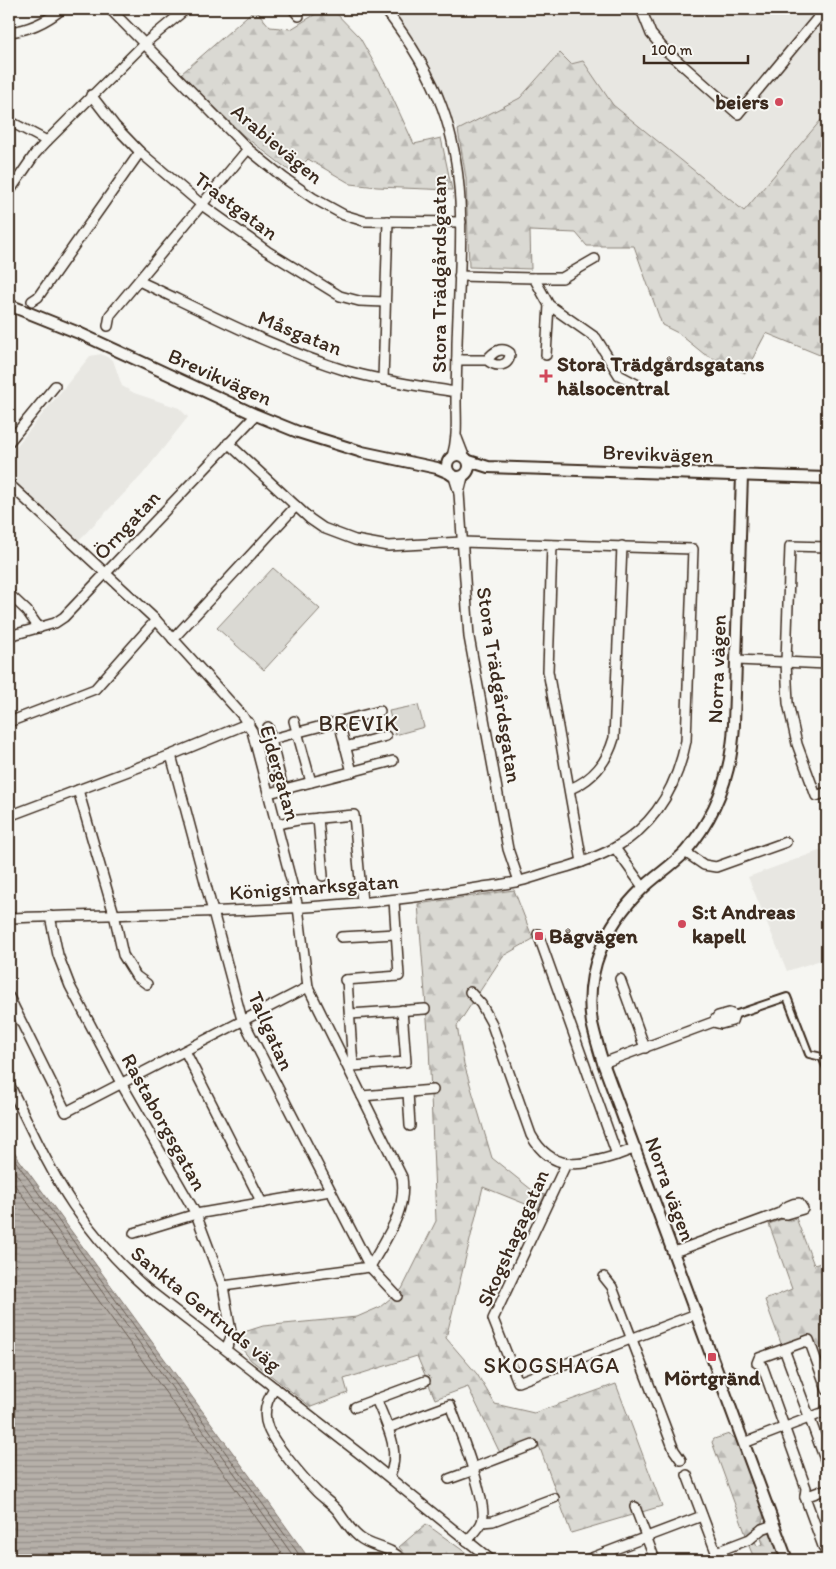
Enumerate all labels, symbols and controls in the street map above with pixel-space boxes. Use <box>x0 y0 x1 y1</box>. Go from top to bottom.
scale bar <box>644 32 747 64</box>
text: 100 m <box>651 41 693 59</box>
place label: beiers <box>715 89 769 114</box>
marker: beiers <box>773 96 785 108</box>
street label: Arabievägen <box>226 98 328 189</box>
street label: Trastgatan <box>189 166 283 245</box>
street label: Stora Trädgårdsgatan <box>426 175 451 373</box>
street label: Måsgatan <box>254 304 346 361</box>
street label: Brevikvägen <box>164 343 276 411</box>
place label: Stora Trädgårdsgatans hälsocentral <box>557 351 764 400</box>
marker: Stora Trädgårdsgatans hälsocentral <box>539 369 553 383</box>
street label: Brevikvägen <box>602 439 714 468</box>
street label: Örngatan <box>88 485 165 565</box>
street label: Stora Trädgårdsgatan <box>472 585 527 785</box>
street label: Norra vägen <box>702 614 731 724</box>
district label: BREVIK <box>319 710 399 737</box>
street label: Ejdergatan <box>255 722 306 824</box>
street label: Königsmarksgatan <box>228 868 400 905</box>
place label: S:t Andreas kapell <box>692 899 796 949</box>
marker: S:t Andreas kapell <box>676 918 688 930</box>
place label: Bågvägen <box>549 923 638 949</box>
marker: Bågvägen <box>533 930 545 942</box>
street label: Tallgatan <box>243 988 300 1074</box>
street label: Rastaborgsgatan <box>116 1049 213 1195</box>
street label: Norra vägen <box>640 1133 701 1244</box>
street label: Skogshagagatan <box>471 1165 554 1310</box>
street label: Sankta Gertruds väg <box>126 1240 287 1377</box>
marker: Mörtgränd <box>706 1351 718 1363</box>
district label: SKOGSHAGA <box>484 1352 620 1379</box>
place label: Mörtgränd <box>664 1365 761 1391</box>

